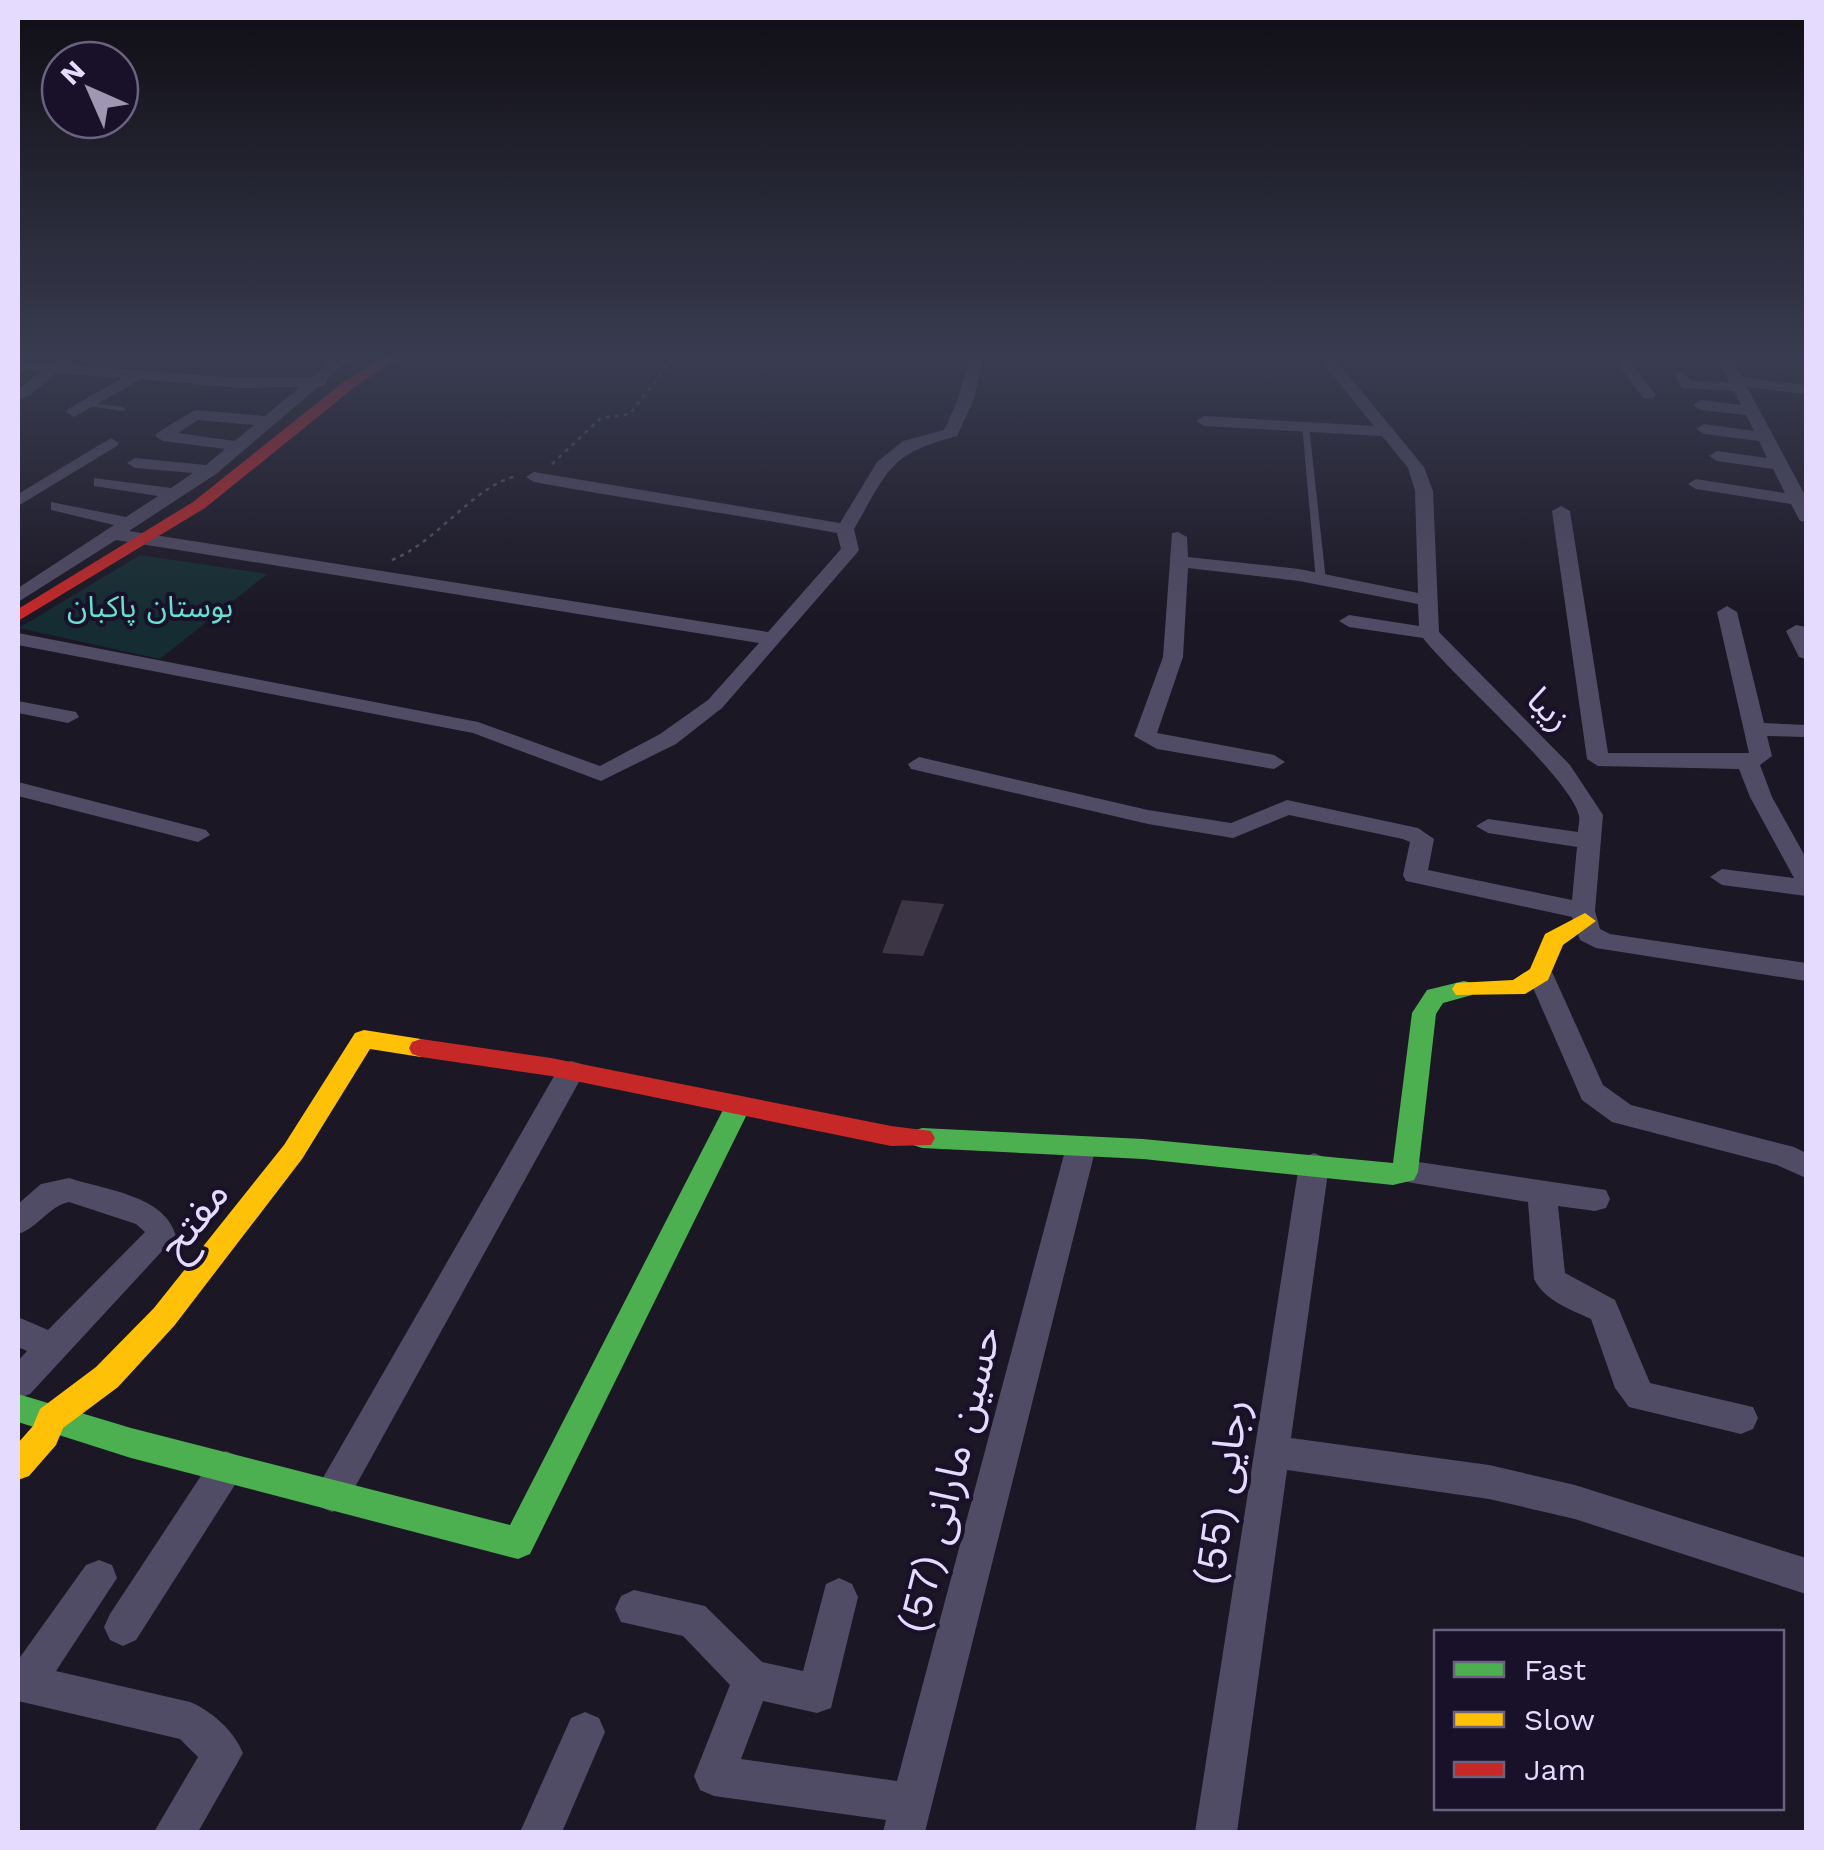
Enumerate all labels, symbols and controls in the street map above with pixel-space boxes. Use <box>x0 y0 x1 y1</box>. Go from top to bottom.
north arrow <box>40 40 140 140</box>
text: N <box>54 54 92 92</box>
park label: بوستان پاکبان <box>67 589 233 626</box>
street label: زیبا <box>1518 678 1580 740</box>
street label: مفتح <box>147 1170 244 1272</box>
street label: حسین مارانی (57) <box>887 1321 1011 1637</box>
street label: رجایی (55) <box>1184 1396 1258 1588</box>
legend <box>1434 1630 1784 1810</box>
text: Fast <box>1524 1652 1587 1687</box>
text: Slow <box>1524 1702 1595 1737</box>
text: Jam <box>1524 1752 1586 1787</box>

